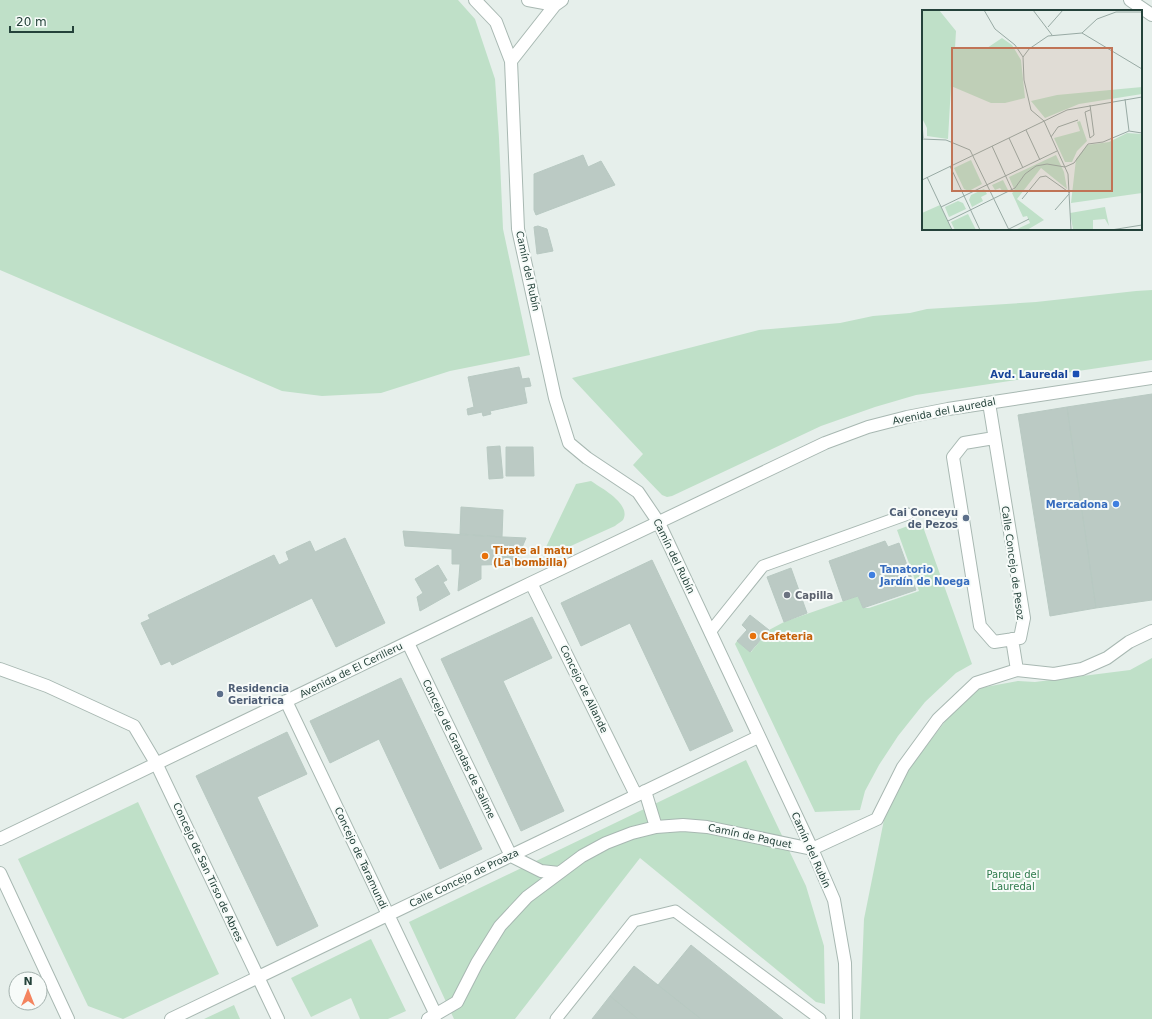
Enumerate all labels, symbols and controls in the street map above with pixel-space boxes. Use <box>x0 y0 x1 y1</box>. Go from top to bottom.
scale bar <box>10 8 73 34</box>
inset map <box>922 10 1142 230</box>
text: 20 m <box>16 15 47 29</box>
street label: Camín del Rubín <box>514 230 542 312</box>
place label: Avd. Lauredal <box>990 369 1068 380</box>
marker: Avd. Lauredal <box>1071 369 1081 379</box>
street label: Avenida del Lauredal <box>891 396 997 426</box>
place label: Mercadona <box>1046 499 1108 510</box>
marker: Mercadona <box>1111 499 1121 509</box>
street label: Calle Concejo de Pesoz <box>1000 505 1026 621</box>
place label: Cai Conceyu de Pezos <box>889 507 958 530</box>
marker: Cai Conceyu de Pezos <box>961 513 971 523</box>
street label: Camín del Rubín <box>651 517 697 595</box>
place label: Tirate al matu (La bombilla) <box>493 545 573 568</box>
marker: Tirate al matu (La bombilla) <box>480 551 490 561</box>
place label: Tanatorio Jardín de Noega <box>879 564 970 587</box>
marker: Tanatorio Jardín de Noega <box>867 570 877 580</box>
marker: Capilla <box>782 590 792 600</box>
place label: Capilla <box>795 590 833 601</box>
marker: Cafeteria <box>748 631 758 641</box>
place label: Cafeteria <box>761 631 813 642</box>
street label: Avenida de El Cerilleru <box>298 640 404 700</box>
street label: Concejo de Allande <box>558 643 610 735</box>
street label: Concejo de Grandas de Salime <box>420 678 498 820</box>
place label: Residencia Geriatrica <box>228 683 289 706</box>
marker: Residencia Geriatrica <box>215 689 225 699</box>
street label: Concejo de San Tirso de Abres <box>171 801 245 943</box>
street label: Concejo de Taramundi <box>333 805 389 911</box>
street label: Camín del Rubín <box>789 810 833 890</box>
street label: Camín de Paquet <box>707 822 793 850</box>
street label: Calle Concejo de Proaza <box>408 847 520 909</box>
park label: Parque del Lauredal <box>987 869 1039 892</box>
north arrow <box>8 971 48 1011</box>
text: N <box>23 975 33 988</box>

